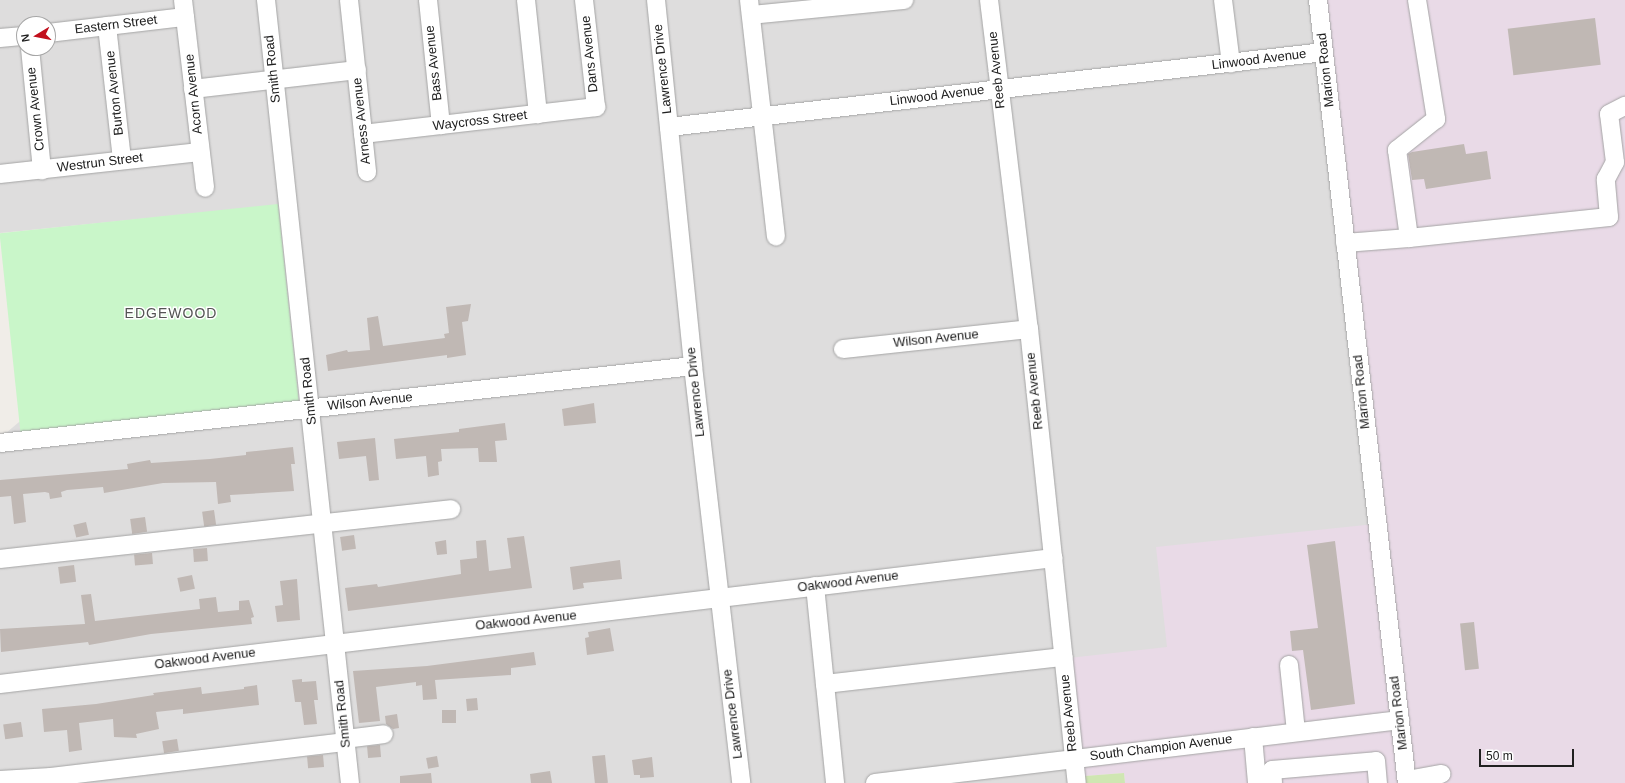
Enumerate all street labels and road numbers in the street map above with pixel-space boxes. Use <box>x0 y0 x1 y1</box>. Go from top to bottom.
street label: Eastern Street <box>74 12 158 38</box>
street label: Dans Avenue <box>578 14 602 94</box>
street label: Lawrence Drive <box>651 23 675 115</box>
street label: Bass Avenue <box>422 24 446 102</box>
street label: Reeb Avenue <box>985 30 1009 110</box>
street label: Marion Road <box>1314 32 1338 108</box>
street label: Smith Road <box>262 34 284 104</box>
street label: Linwood Avenue <box>1210 46 1308 74</box>
street label: Burton Avenue <box>103 50 127 136</box>
street label: Acorn Avenue <box>182 53 206 135</box>
street label: Crown Avenue <box>24 66 48 152</box>
street label: Arness Avenue <box>350 76 374 166</box>
street label: Linwood Avenue <box>888 82 986 110</box>
street label: Waycross Street <box>432 107 528 135</box>
street label: Westrun Street <box>56 150 144 176</box>
street label: Wilson Avenue <box>892 327 980 351</box>
street label: Lawrence Drive <box>684 346 708 438</box>
street label: Reeb Avenue <box>1023 351 1047 431</box>
street label: Marion Road <box>1350 354 1374 430</box>
street label: Smith Road <box>298 356 320 426</box>
street label: Wilson Avenue <box>326 390 414 414</box>
street label: Oakwood Avenue <box>796 568 900 596</box>
street label: Oakwood Avenue <box>474 608 578 634</box>
street label: Oakwood Avenue <box>153 645 257 673</box>
street label: Lawrence Drive <box>720 668 746 760</box>
street label: Reeb Avenue <box>1057 673 1081 753</box>
street label: Marion Road <box>1387 675 1411 751</box>
street label: Smith Road <box>332 679 354 749</box>
street label: South Champion Avenue <box>1088 731 1234 765</box>

